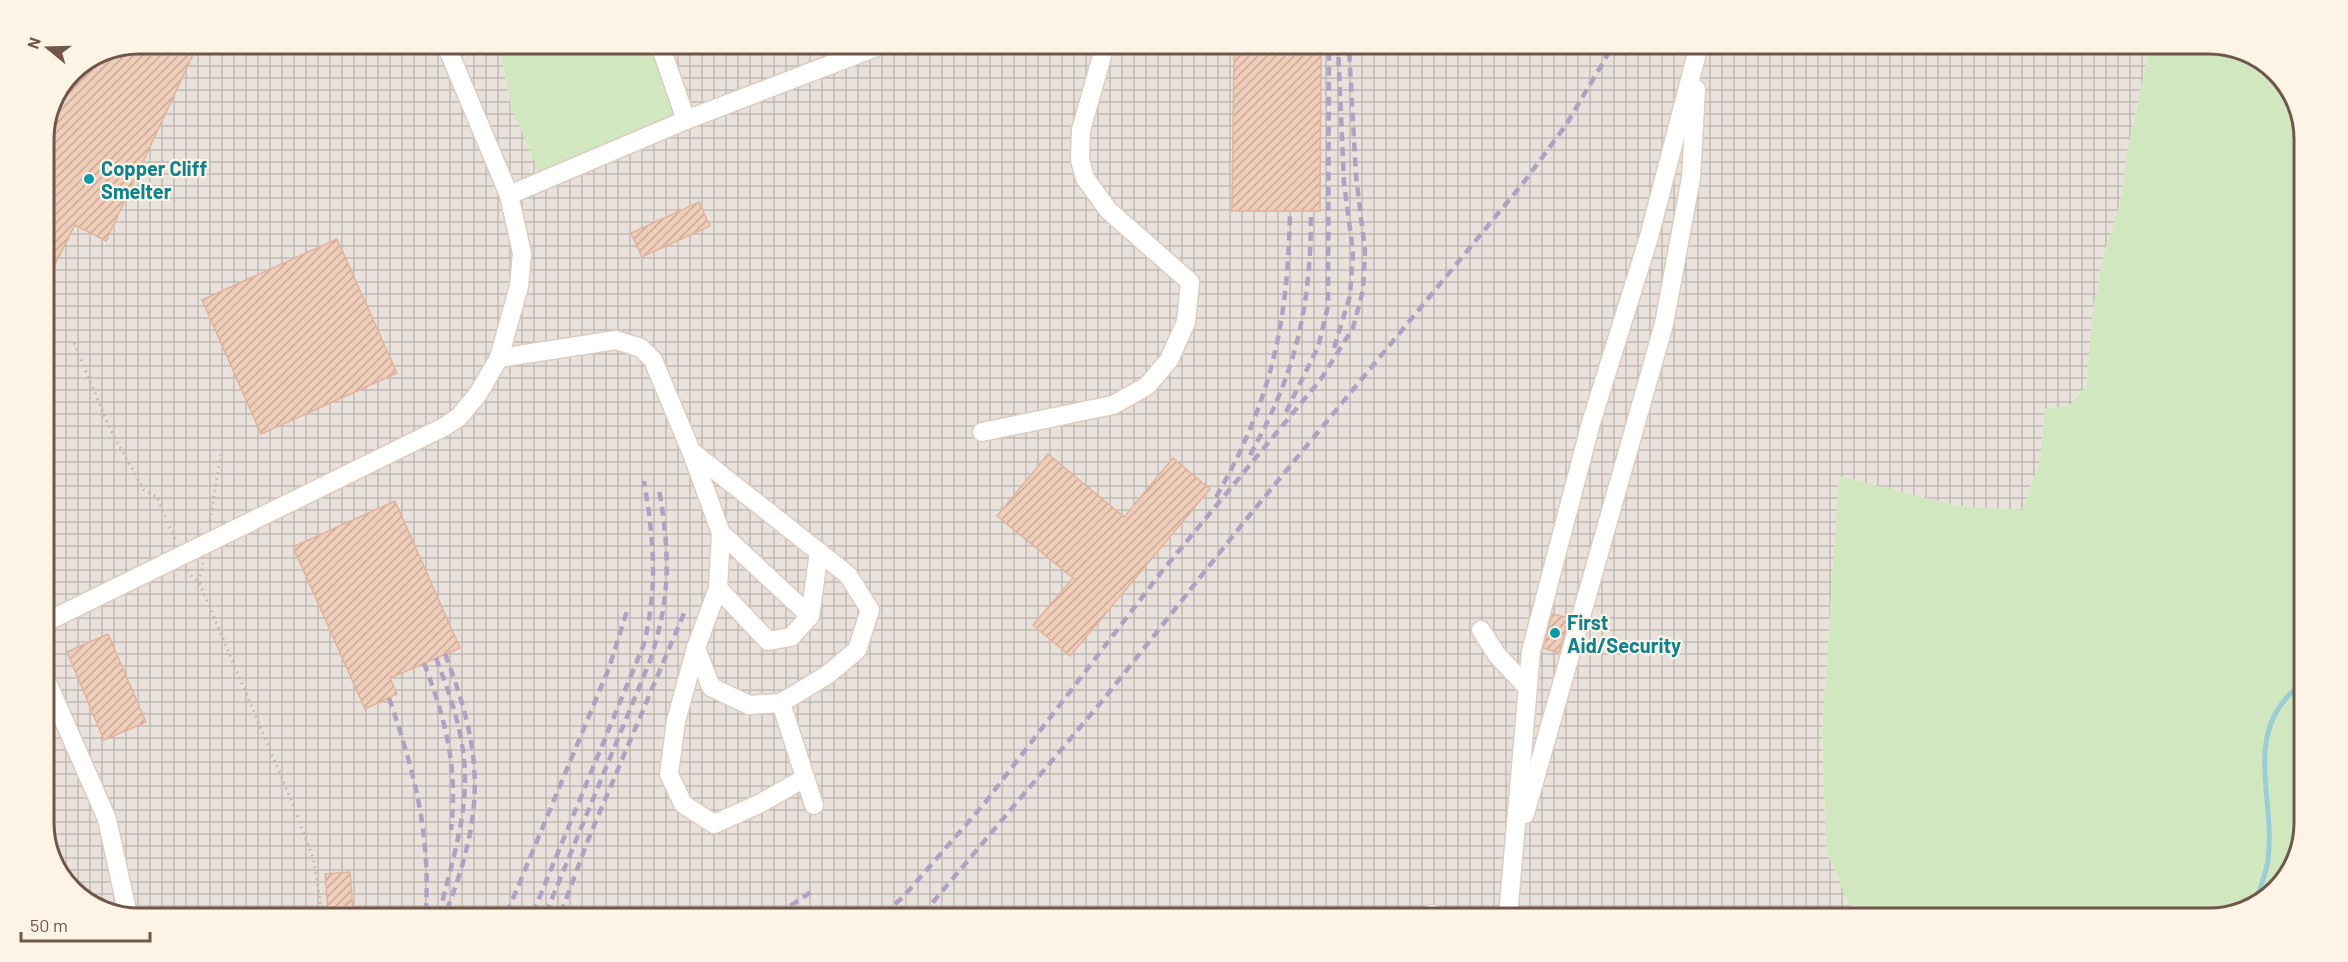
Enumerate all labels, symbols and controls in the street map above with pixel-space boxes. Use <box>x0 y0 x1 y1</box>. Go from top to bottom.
north arrow <box>18 18 78 78</box>
text: N <box>23 35 44 51</box>
place label: Copper Cliff Smelter <box>101 156 207 203</box>
marker: Copper Cliff Smelter <box>82 172 96 186</box>
place label: First Aid/Security <box>1567 610 1681 657</box>
marker: First Aid/Security <box>1548 626 1562 640</box>
scale bar <box>21 905 150 943</box>
text: 50 m <box>30 914 68 936</box>

